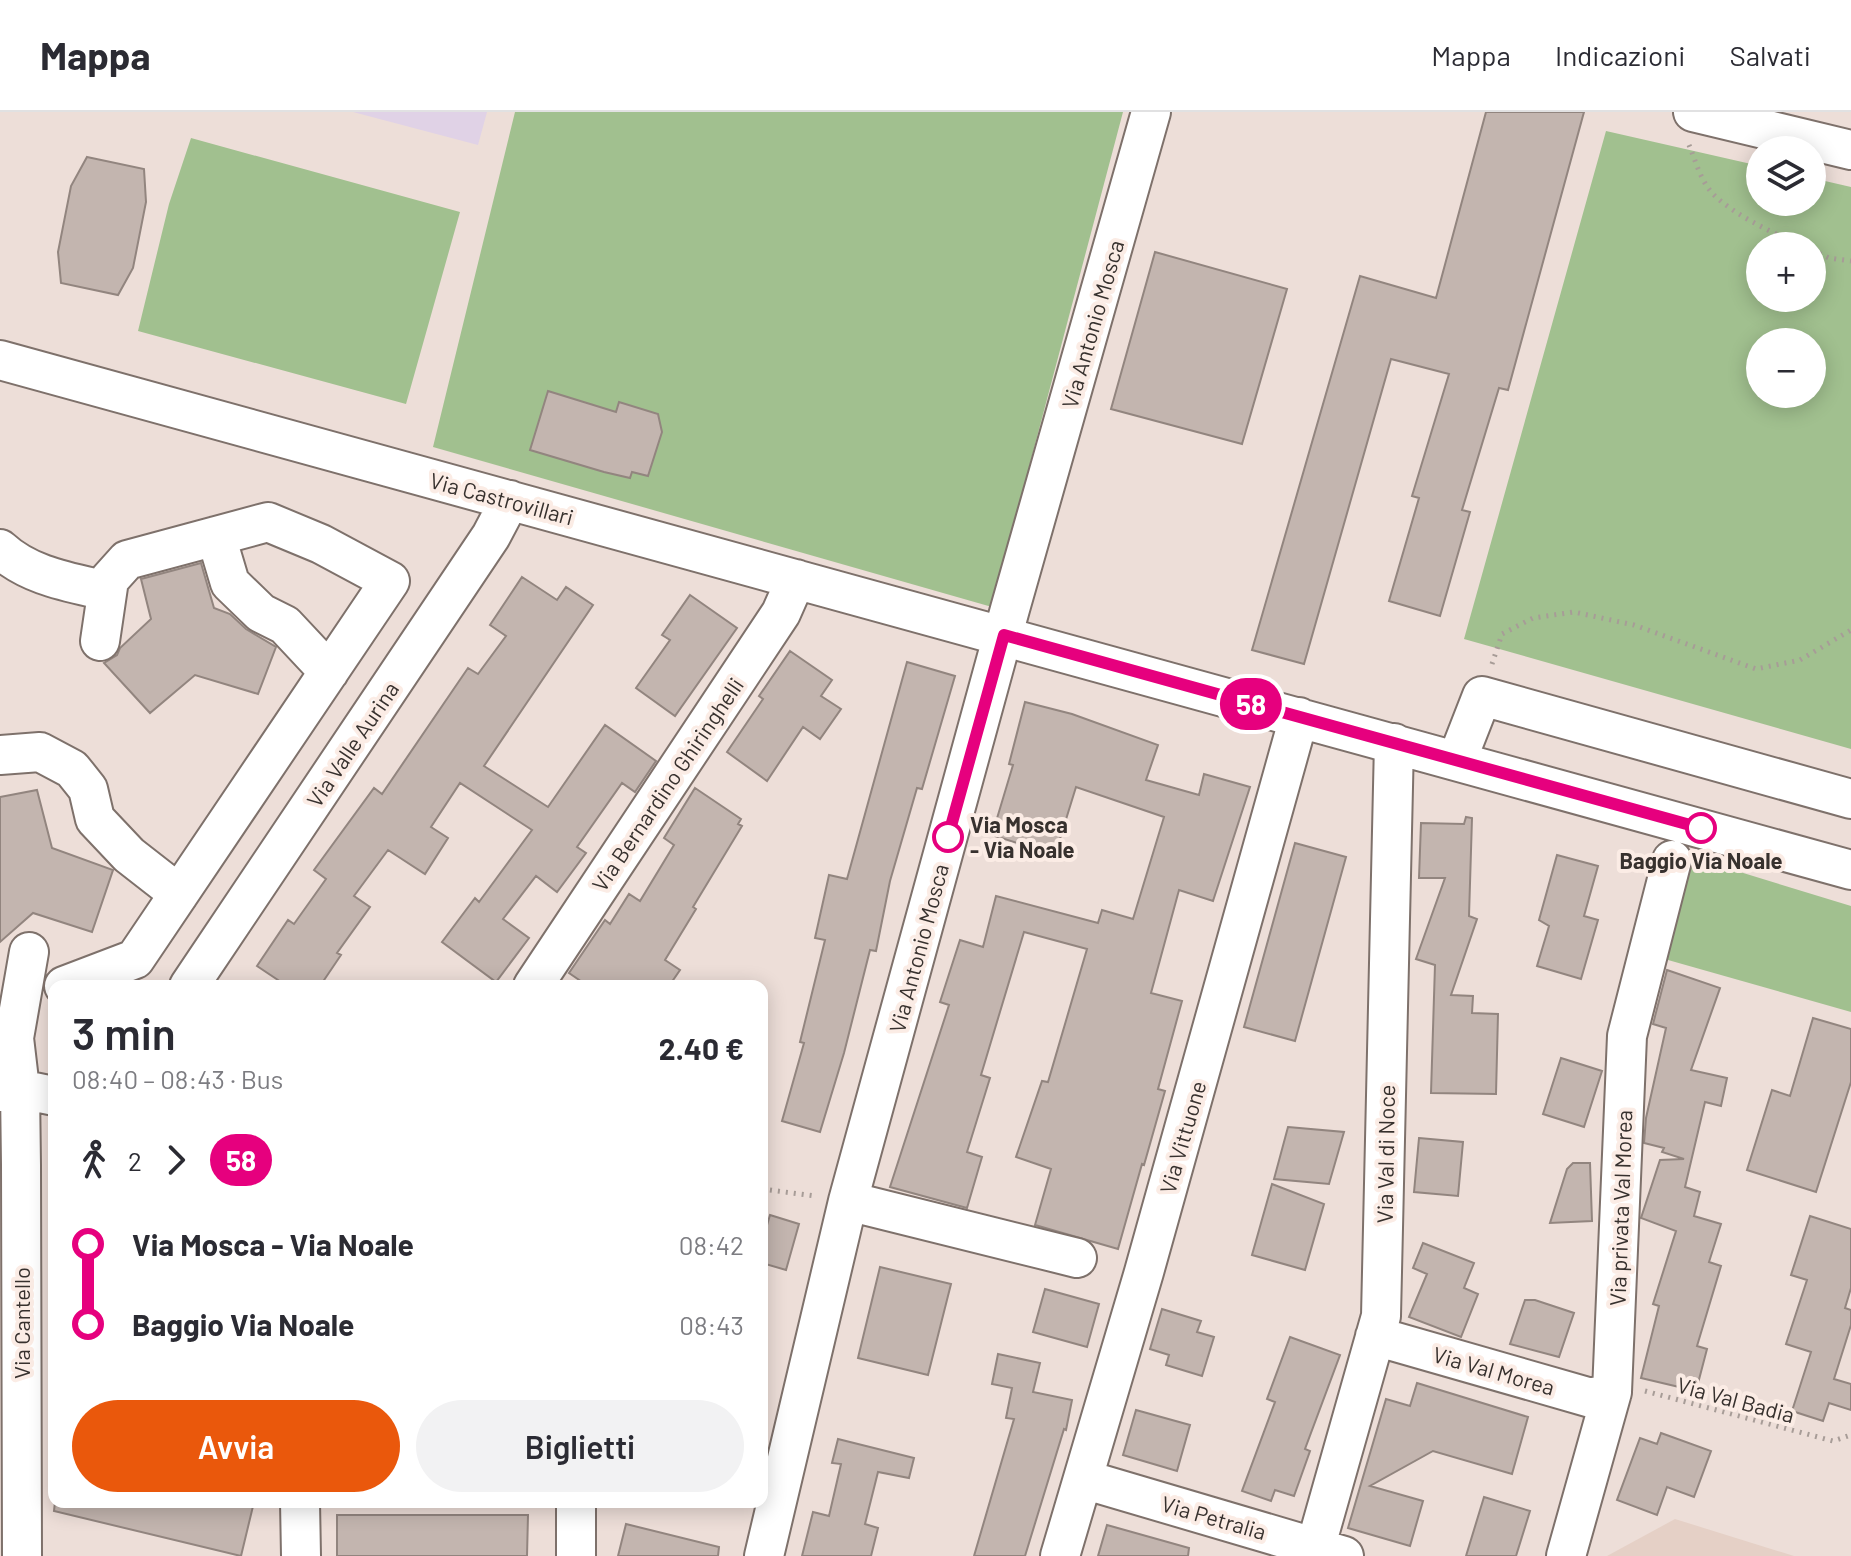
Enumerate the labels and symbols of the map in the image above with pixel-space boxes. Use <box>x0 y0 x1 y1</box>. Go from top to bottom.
street label: Via Antonio Mosca <box>1056 237 1128 411</box>
street label: Via Castrovillari <box>427 466 577 530</box>
street label: Via Bernardino Ghiringhelli <box>586 672 748 896</box>
street label: Via Valle Aurina <box>301 676 403 812</box>
line badge: 58 <box>1215 678 1287 730</box>
place label: Via Mosca - Via Noale <box>970 811 1075 862</box>
marker: Baggio Via Noale <box>1686 813 1716 843</box>
marker: Via Mosca - Via Noale <box>933 822 963 852</box>
place label: Baggio Via Noale <box>1619 847 1783 873</box>
street label: Via Antonio Mosca <box>883 861 953 1035</box>
street label: Via Vittuone <box>1154 1078 1210 1196</box>
street label: Via Val di Noce <box>1371 1084 1399 1224</box>
street label: Via privata Val Morea <box>1604 1110 1636 1306</box>
street label: Via Cantello <box>8 1267 34 1379</box>
street label: Via Val Morea <box>1430 1340 1558 1400</box>
street label: Via Val Badia <box>1674 1371 1798 1427</box>
street label: Via Petralia <box>1159 1490 1269 1544</box>

